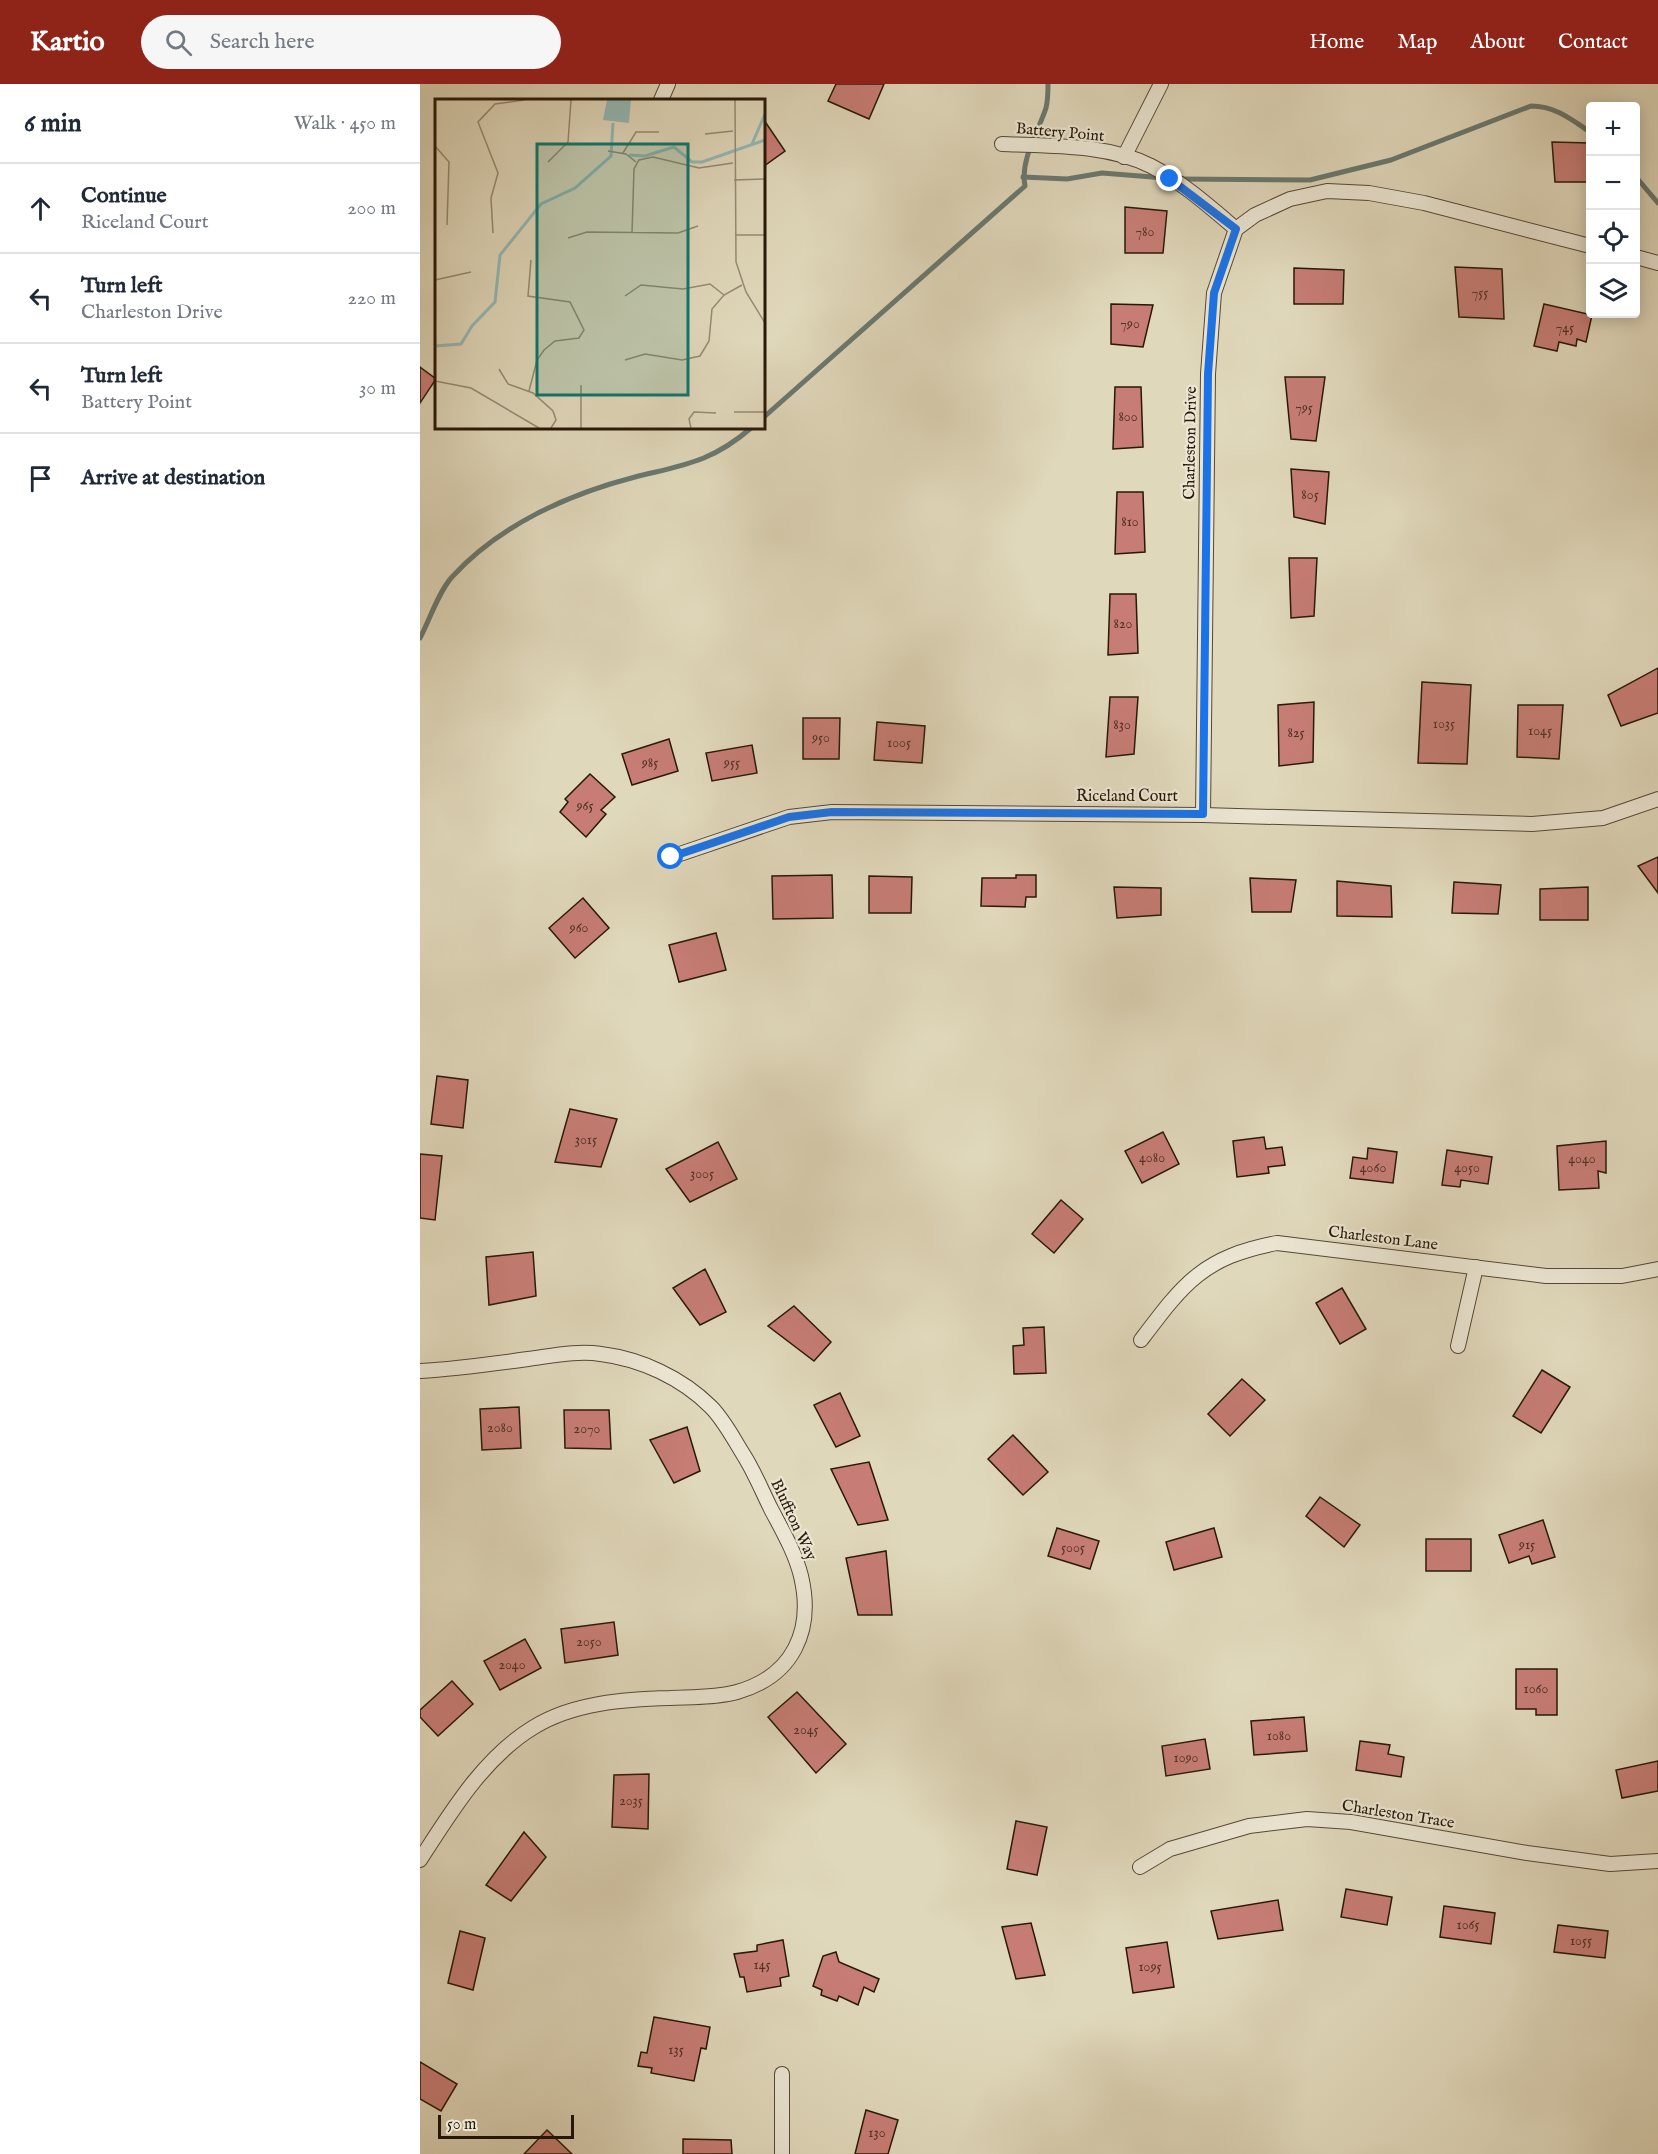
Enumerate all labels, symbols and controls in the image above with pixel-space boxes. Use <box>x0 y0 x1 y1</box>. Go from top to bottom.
search box <box>141 15 561 69</box>
text: Kartio <box>30 25 105 60</box>
icon: search <box>162 26 195 59</box>
text: Search here <box>210 28 315 56</box>
text: Home <box>1309 29 1364 56</box>
text: Map <box>1397 29 1437 56</box>
text: About <box>1470 29 1525 56</box>
text: Contact <box>1558 29 1628 56</box>
inset map <box>435 99 765 429</box>
map controls <box>1586 102 1640 318</box>
button: + <box>1586 102 1640 156</box>
text: 6 min <box>24 107 82 140</box>
text: Walk · 450 m <box>294 111 396 136</box>
street label: Battery Point <box>1015 119 1106 147</box>
button: − <box>1586 156 1640 210</box>
route end <box>1156 165 1182 191</box>
text: Continue <box>81 182 167 210</box>
icon: ahead <box>24 192 57 225</box>
text: 200 m <box>347 196 396 221</box>
text: Riceland Court <box>81 210 209 235</box>
button: locate <box>1586 210 1640 264</box>
house number: 780 <box>1136 223 1155 241</box>
button: layers <box>1586 264 1640 318</box>
text: Turn left <box>81 272 163 300</box>
icon: left <box>24 282 57 315</box>
house number: 755 <box>1472 284 1488 302</box>
text: 220 m <box>348 286 396 311</box>
text: Charleston Drive <box>81 300 223 325</box>
house number: 790 <box>1120 315 1140 333</box>
house number: 745 <box>1556 319 1574 337</box>
text: Turn left <box>81 362 163 390</box>
icon: left <box>24 372 57 405</box>
text: 30 m <box>359 376 396 401</box>
street label: Charleston Drive <box>1180 386 1202 500</box>
text: Battery Point <box>81 390 192 415</box>
house number: 795 <box>1295 399 1313 417</box>
house number: 800 <box>1118 408 1138 426</box>
icon: arrive <box>24 462 57 495</box>
text: Arrive at destination <box>81 464 265 492</box>
house number: 805 <box>1301 486 1319 504</box>
house number: 810 <box>1121 513 1139 531</box>
house number: 820 <box>1114 615 1133 633</box>
house number: 1035 <box>1433 715 1455 733</box>
house number: 830 <box>1113 716 1131 734</box>
house number: 1045 <box>1528 722 1552 740</box>
house number: 825 <box>1287 724 1305 742</box>
house number: 950 <box>811 729 830 747</box>
house number: 1005 <box>887 734 911 752</box>
house number: 985 <box>641 754 658 772</box>
house number: 955 <box>723 754 740 772</box>
street label: Riceland Court <box>1076 787 1179 807</box>
house number: 965 <box>575 797 594 815</box>
route start <box>657 843 683 869</box>
house number: 960 <box>569 919 589 937</box>
house number: 3015 <box>575 1131 597 1149</box>
house number: 4080 <box>1139 1149 1165 1167</box>
house number: 4040 <box>1568 1150 1596 1168</box>
house number: 4060 <box>1360 1159 1386 1177</box>
house number: 4050 <box>1454 1159 1480 1177</box>
house number: 3005 <box>690 1165 714 1183</box>
street label: Charleston Lane <box>1327 1222 1439 1256</box>
house number: 2080 <box>487 1419 513 1437</box>
house number: 2070 <box>574 1420 601 1438</box>
street label: Bluffton Way <box>765 1476 821 1564</box>
house number: 915 <box>1518 1536 1535 1554</box>
house number: 5005 <box>1061 1539 1085 1557</box>
house number: 2050 <box>576 1633 602 1651</box>
house number: 2040 <box>498 1656 526 1674</box>
house number: 1060 <box>1524 1680 1549 1698</box>
house number: 2045 <box>793 1721 819 1739</box>
house number: 1080 <box>1267 1727 1291 1745</box>
house number: 1090 <box>1173 1749 1199 1767</box>
house number: 2035 <box>619 1792 643 1810</box>
street label: Charleston Trace <box>1340 1796 1456 1834</box>
house number: 1065 <box>1456 1916 1480 1934</box>
house number: 1055 <box>1570 1932 1592 1950</box>
house number: 145 <box>753 1956 771 1974</box>
house number: 1095 <box>1138 1958 1162 1976</box>
house number: 135 <box>668 2041 684 2059</box>
scale bar <box>438 2112 574 2140</box>
text: 50 m <box>447 2115 476 2135</box>
house number: 130 <box>868 2124 886 2142</box>

